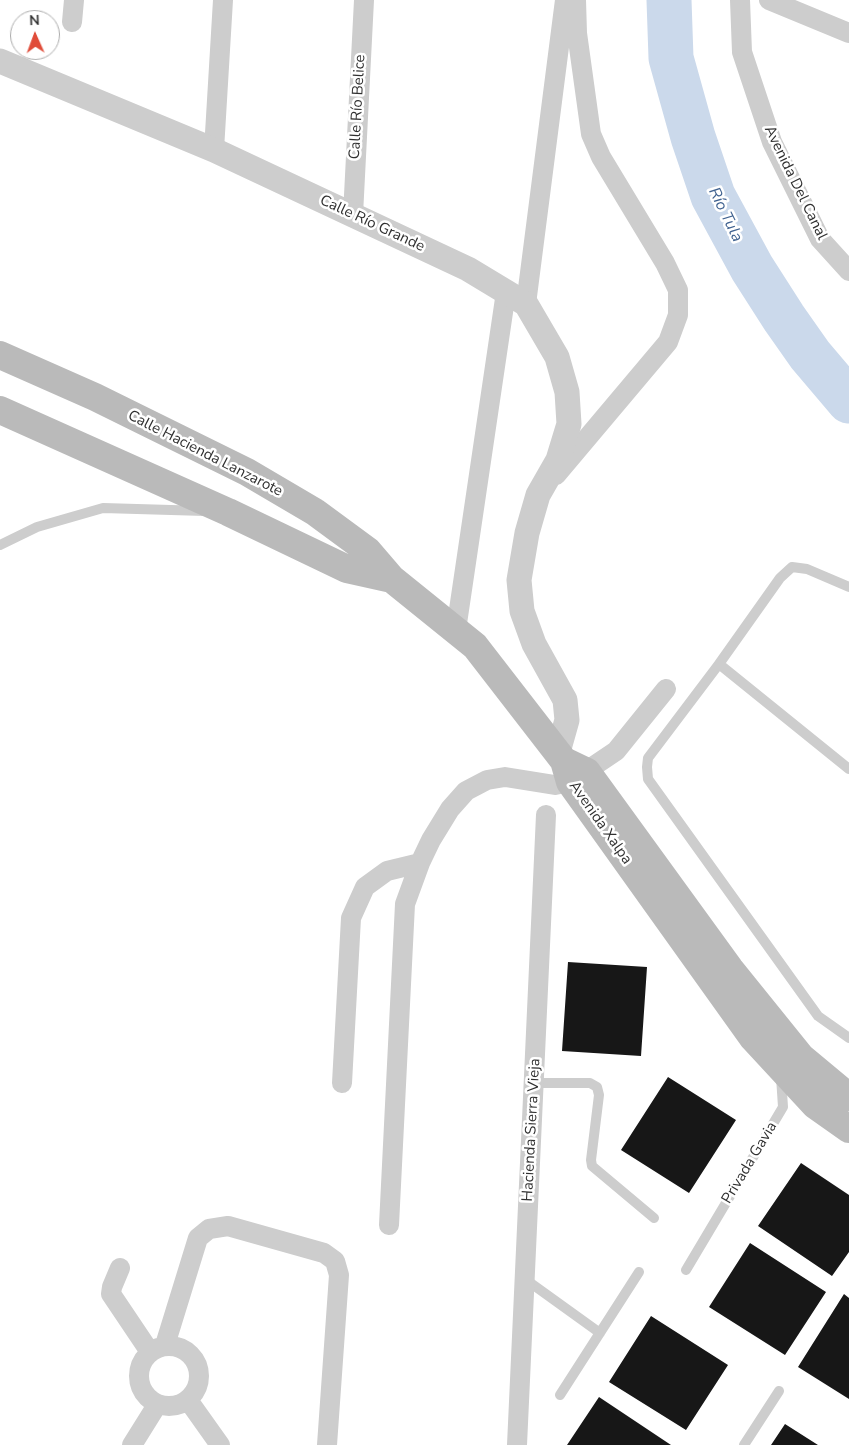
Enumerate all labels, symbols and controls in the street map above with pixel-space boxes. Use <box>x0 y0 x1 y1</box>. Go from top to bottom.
north arrow <box>10 10 60 60</box>
text: N <box>29 11 40 30</box>
street label: Calle Río Belice <box>346 54 370 160</box>
street label: Avenida Del Canal <box>760 123 830 243</box>
water label: Río Tula <box>704 185 746 245</box>
street label: Calle Río Grande <box>317 192 427 256</box>
street label: Calle Hacienda Lanzarote <box>125 407 285 501</box>
street label: Avenida Xalpa <box>565 778 635 868</box>
street label: Hacienda Sierra Vieja <box>519 1058 545 1202</box>
street label: Privada Gavia <box>719 1119 781 1207</box>

